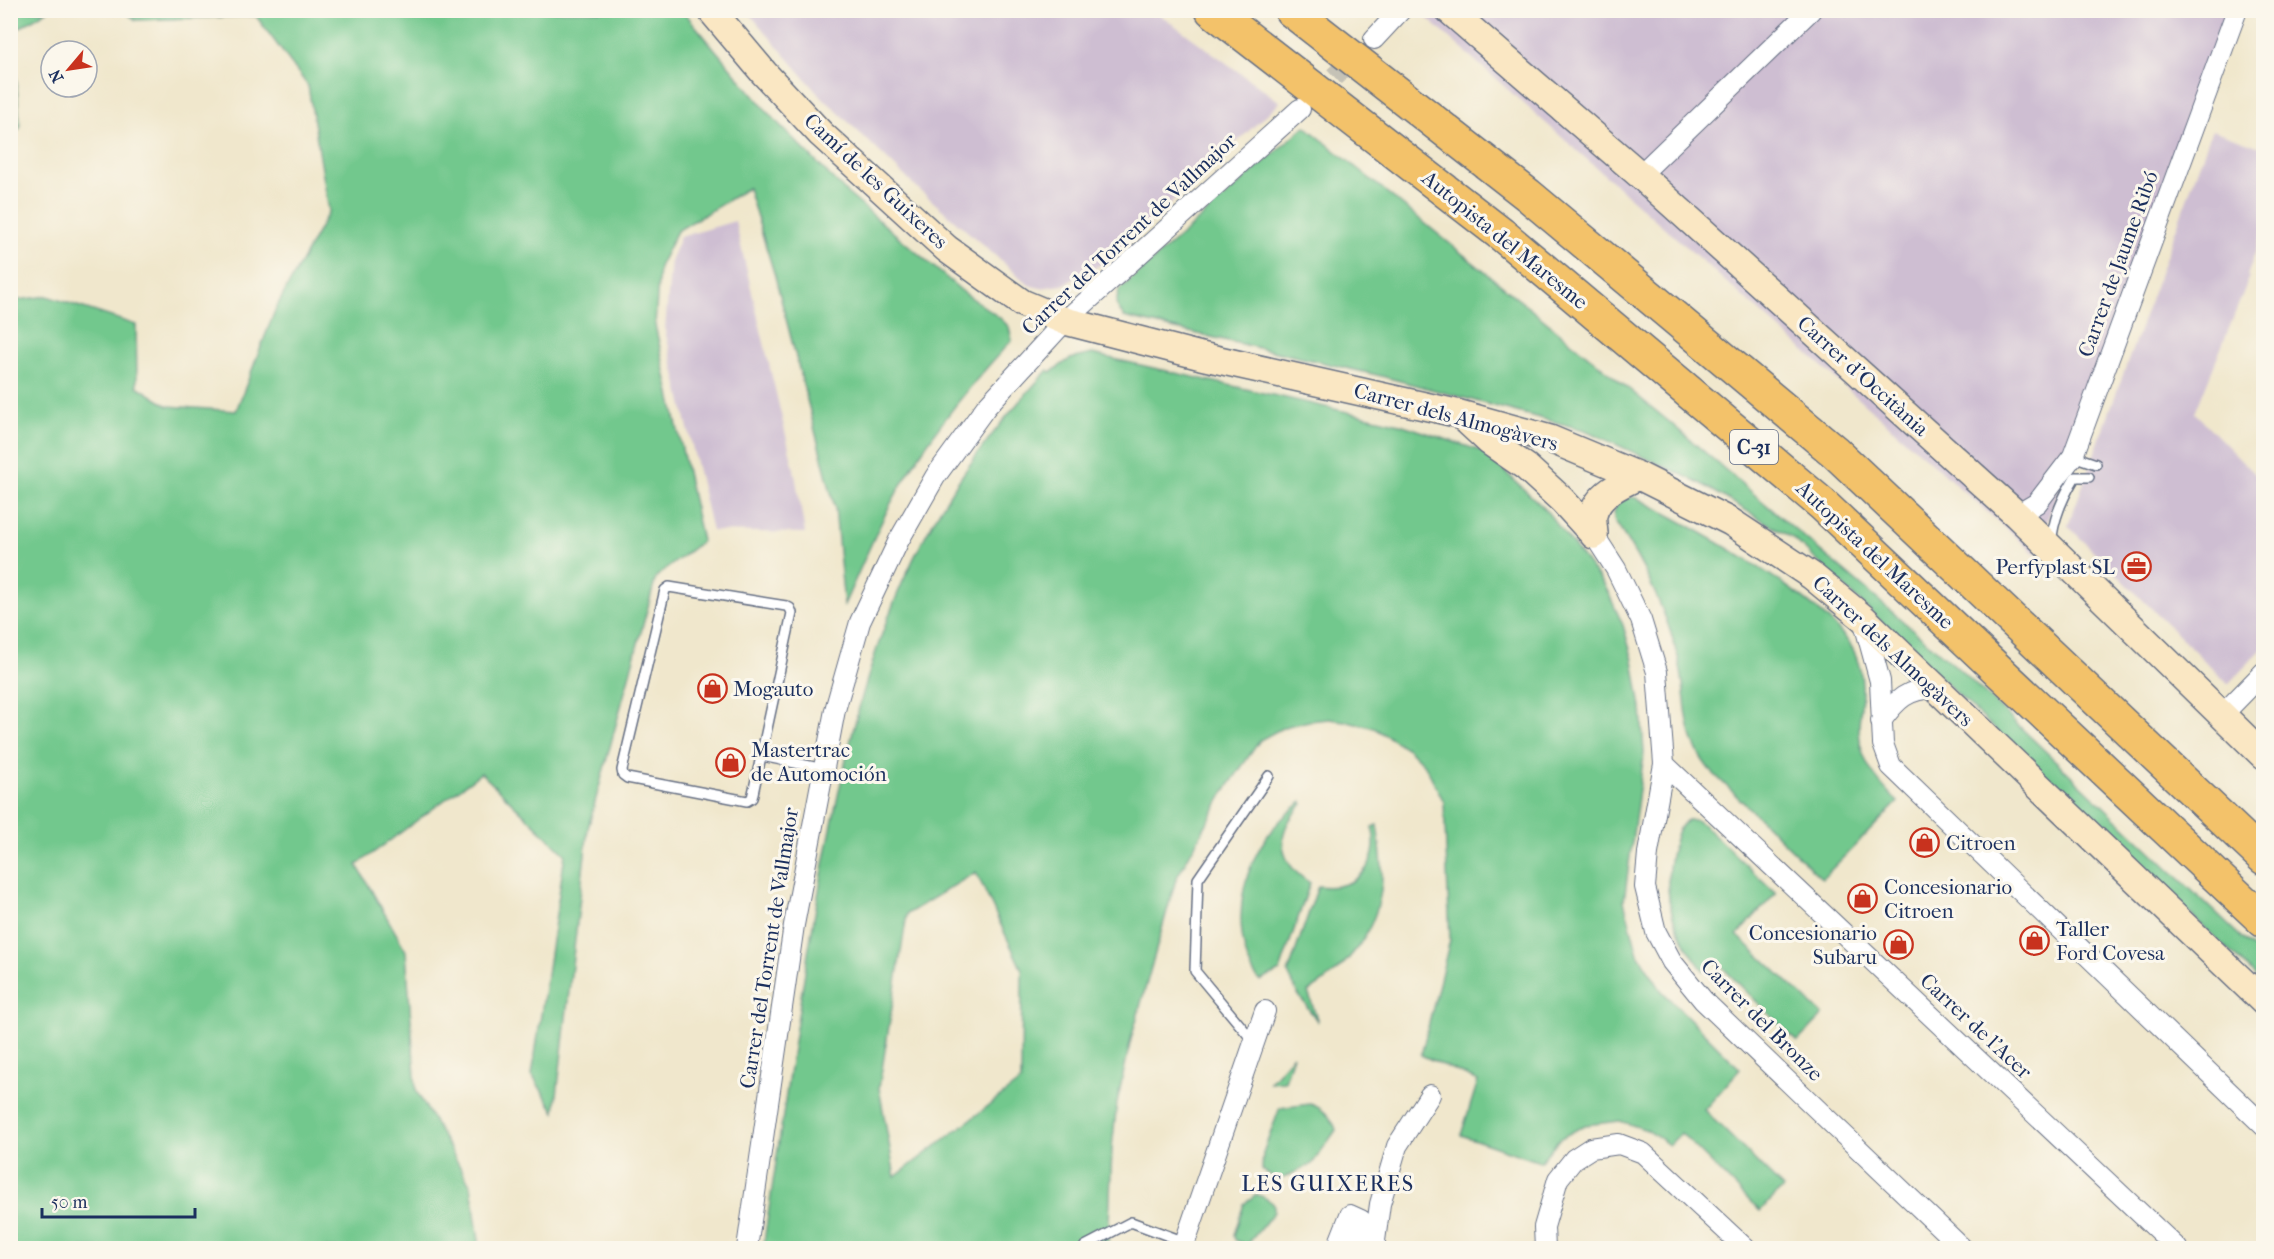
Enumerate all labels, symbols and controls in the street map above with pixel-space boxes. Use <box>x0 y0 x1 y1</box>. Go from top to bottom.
north arrow <box>39 39 99 99</box>
text: N <box>45 65 68 86</box>
street label: Camí de les Guixeres <box>799 108 953 254</box>
street label: Carrer del Torrent de Vallmajor <box>1017 128 1241 340</box>
street label: Autopista del Maresme <box>1417 165 1593 314</box>
street label: Carrer de Jaume Ribó <box>2073 168 2163 360</box>
street label: Carrer d'Occitània <box>1793 311 1934 441</box>
street label: Carrer dels Almogàvers <box>1351 378 1561 456</box>
road number: C-31 <box>1730 430 1778 464</box>
street label: Autopista del Maresme <box>1791 475 1959 634</box>
office icon: Perfyplast SL <box>2120 551 2152 583</box>
place label: Perfyplast SL <box>1995 555 2115 579</box>
street label: Carrer dels Almogàvers <box>1808 570 1978 732</box>
shop icon: Mogauto <box>696 673 728 705</box>
place label: Mogauto <box>733 677 813 701</box>
place label: Mastertrac de Automoción <box>751 738 887 786</box>
shop icon: Mastertrac de Automoción <box>714 746 746 778</box>
street label: Carrer del Torrent de Vallmajor <box>735 806 803 1090</box>
shop icon: Citroen <box>1909 827 1941 859</box>
place label: Citroen <box>1946 831 2016 855</box>
place label: Concesionario Citroen <box>1884 875 2012 923</box>
shop icon: Concesionario Citroen <box>1847 883 1879 915</box>
place label: Taller Ford Covesa <box>2056 917 2165 965</box>
place label: Concesionario Subaru <box>1749 921 1877 969</box>
shop icon: Taller Ford Covesa <box>2019 925 2051 957</box>
shop icon: Concesionario Subaru <box>1882 929 1914 961</box>
street label: Carrer del Bronze <box>1696 954 1828 1086</box>
street label: Carrer de l'Acer <box>1915 968 2037 1084</box>
district label: LES GUIXERES <box>1241 1171 1415 1197</box>
scale bar <box>42 1181 195 1219</box>
text: 50 m <box>51 1192 88 1213</box>

